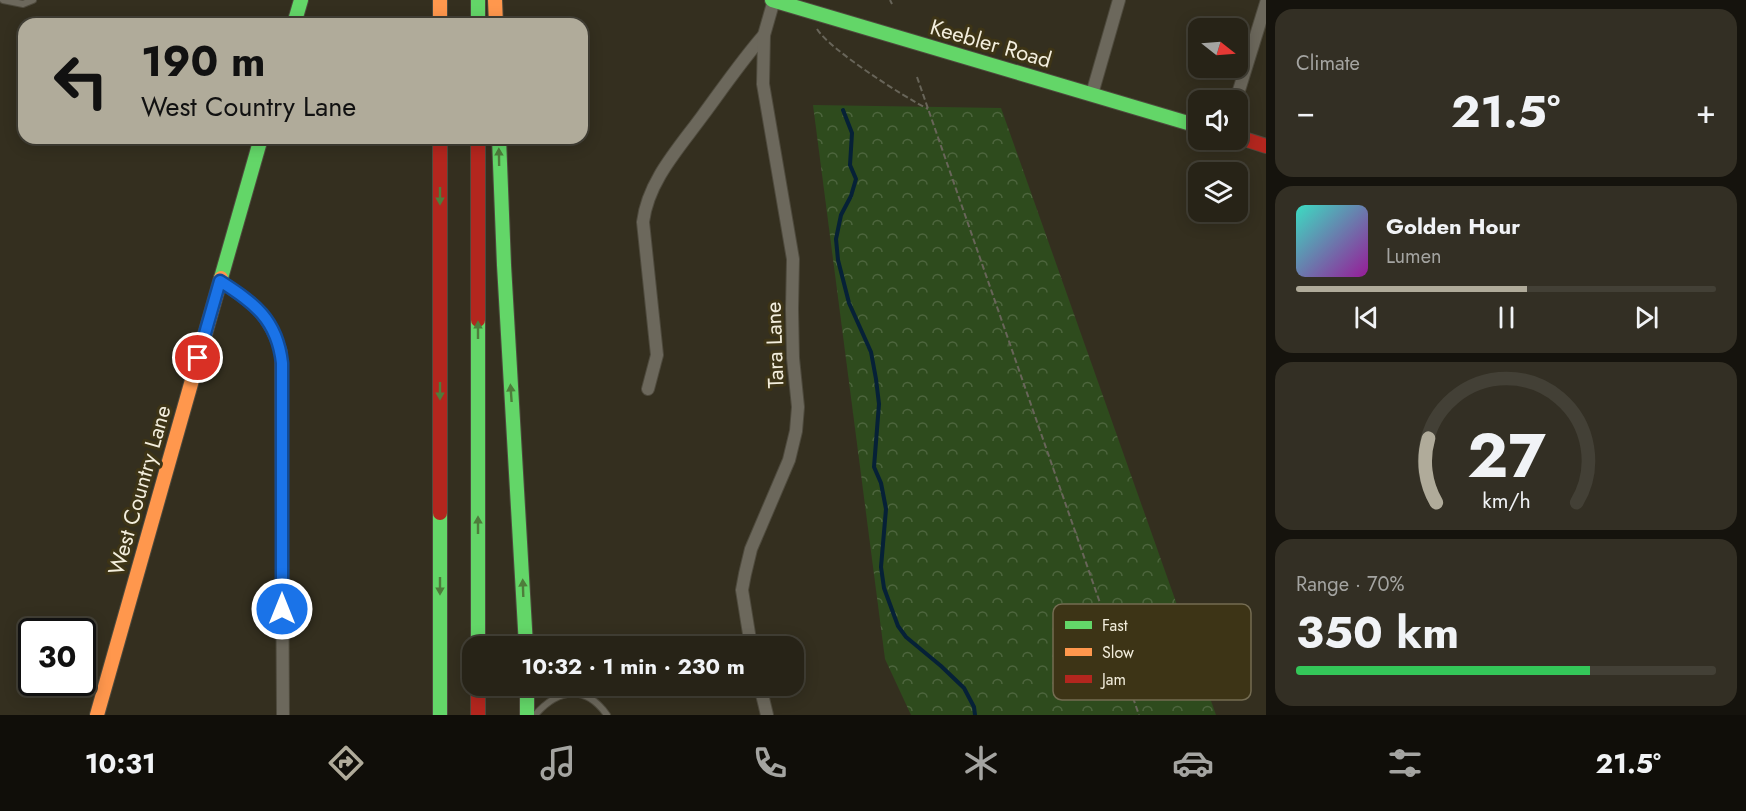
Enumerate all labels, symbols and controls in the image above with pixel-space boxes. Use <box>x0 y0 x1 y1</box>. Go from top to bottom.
street label: Keebler Road <box>927 10 1055 76</box>
north arrow <box>1188 18 1248 78</box>
map controls <box>1188 18 1248 222</box>
text: 190 m <box>141 31 265 92</box>
icon: left <box>42 42 120 120</box>
text: Climate <box>1296 49 1360 78</box>
text: 21.5° <box>1451 79 1560 144</box>
text: West Country Lane <box>141 87 356 126</box>
text: − <box>1296 88 1315 135</box>
text: + <box>1696 88 1716 135</box>
button: sound <box>1188 90 1248 150</box>
one-way arrow <box>495 147 504 166</box>
button: layers <box>1188 162 1248 222</box>
one-way arrow <box>435 187 445 206</box>
text: Golden Hour <box>1386 210 1520 242</box>
text: Lumen <box>1386 242 1442 271</box>
street label: Tara Lane <box>756 301 792 389</box>
icon: previous <box>1350 301 1383 334</box>
icon: pause <box>1490 301 1523 334</box>
icon: next <box>1630 301 1663 334</box>
one-way arrow <box>473 321 483 340</box>
pin <box>172 332 223 383</box>
icon: arrive <box>181 341 214 374</box>
one-way arrow <box>435 382 445 401</box>
one-way arrow <box>506 384 515 403</box>
street label: West Country Lane <box>99 401 179 579</box>
text: 27 <box>1467 410 1546 500</box>
text: km/h <box>1482 485 1530 516</box>
one-way arrow <box>473 516 483 535</box>
text: Range · 70% <box>1296 570 1405 599</box>
position arrow <box>250 577 314 641</box>
one-way arrow <box>435 577 445 596</box>
one-way arrow <box>519 579 528 598</box>
text: 350 km <box>1296 600 1459 665</box>
legend <box>1053 604 1251 700</box>
text: Fast <box>1102 614 1128 637</box>
speed limit sign: 30 <box>18 618 96 696</box>
text: Slow <box>1102 641 1134 664</box>
text: 10:32 · 1 min · 230 m <box>521 650 745 682</box>
text: Jam <box>1100 668 1126 691</box>
icon: directions <box>325 742 367 784</box>
icon: music <box>537 742 579 784</box>
icon: phone <box>749 742 791 784</box>
icon: climate <box>960 742 1002 784</box>
icon: car <box>1172 742 1214 784</box>
icon: filters <box>1384 742 1426 784</box>
text: 10:31 <box>85 744 156 783</box>
text: 21.5° <box>1595 744 1661 783</box>

